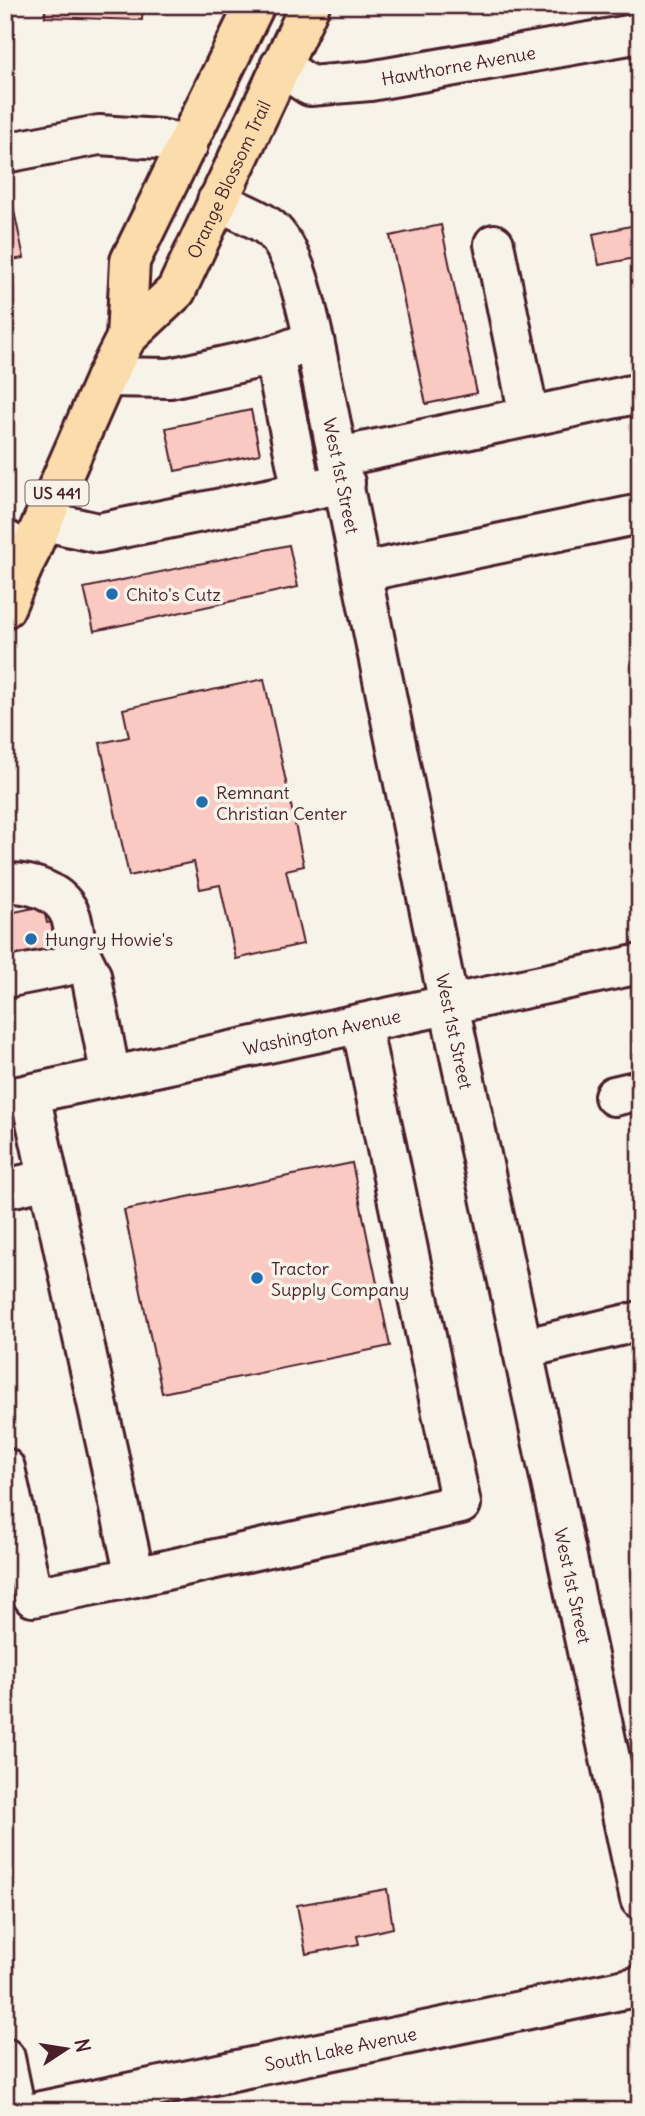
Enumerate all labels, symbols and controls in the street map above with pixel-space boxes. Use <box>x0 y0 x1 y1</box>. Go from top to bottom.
street label: Hawthorne Avenue <box>379 40 537 90</box>
street label: Orange Blossom Trail <box>181 96 275 262</box>
street label: West 1st Street <box>319 416 365 536</box>
road number: US 441 <box>25 480 88 506</box>
place label: Chito's Cutz <box>126 583 221 606</box>
marker: Chito's Cutz <box>104 586 120 602</box>
place label: Remnant Christian Center <box>216 781 348 825</box>
marker: Remnant Christian Center <box>194 794 210 810</box>
place label: Hungry Howie's <box>45 928 173 951</box>
marker: Hungry Howie's <box>23 931 39 947</box>
street label: West 1st Street <box>431 971 478 1091</box>
street label: Washington Avenue <box>241 1004 403 1060</box>
place label: Tractor Supply Company <box>271 1257 409 1301</box>
marker: Tractor Supply Company <box>249 1270 265 1286</box>
street label: West 1st Street <box>550 1526 597 1646</box>
north arrow <box>32 2014 102 2084</box>
street label: South Lake Avenue <box>262 2021 419 2076</box>
text: N <box>70 2037 96 2054</box>

